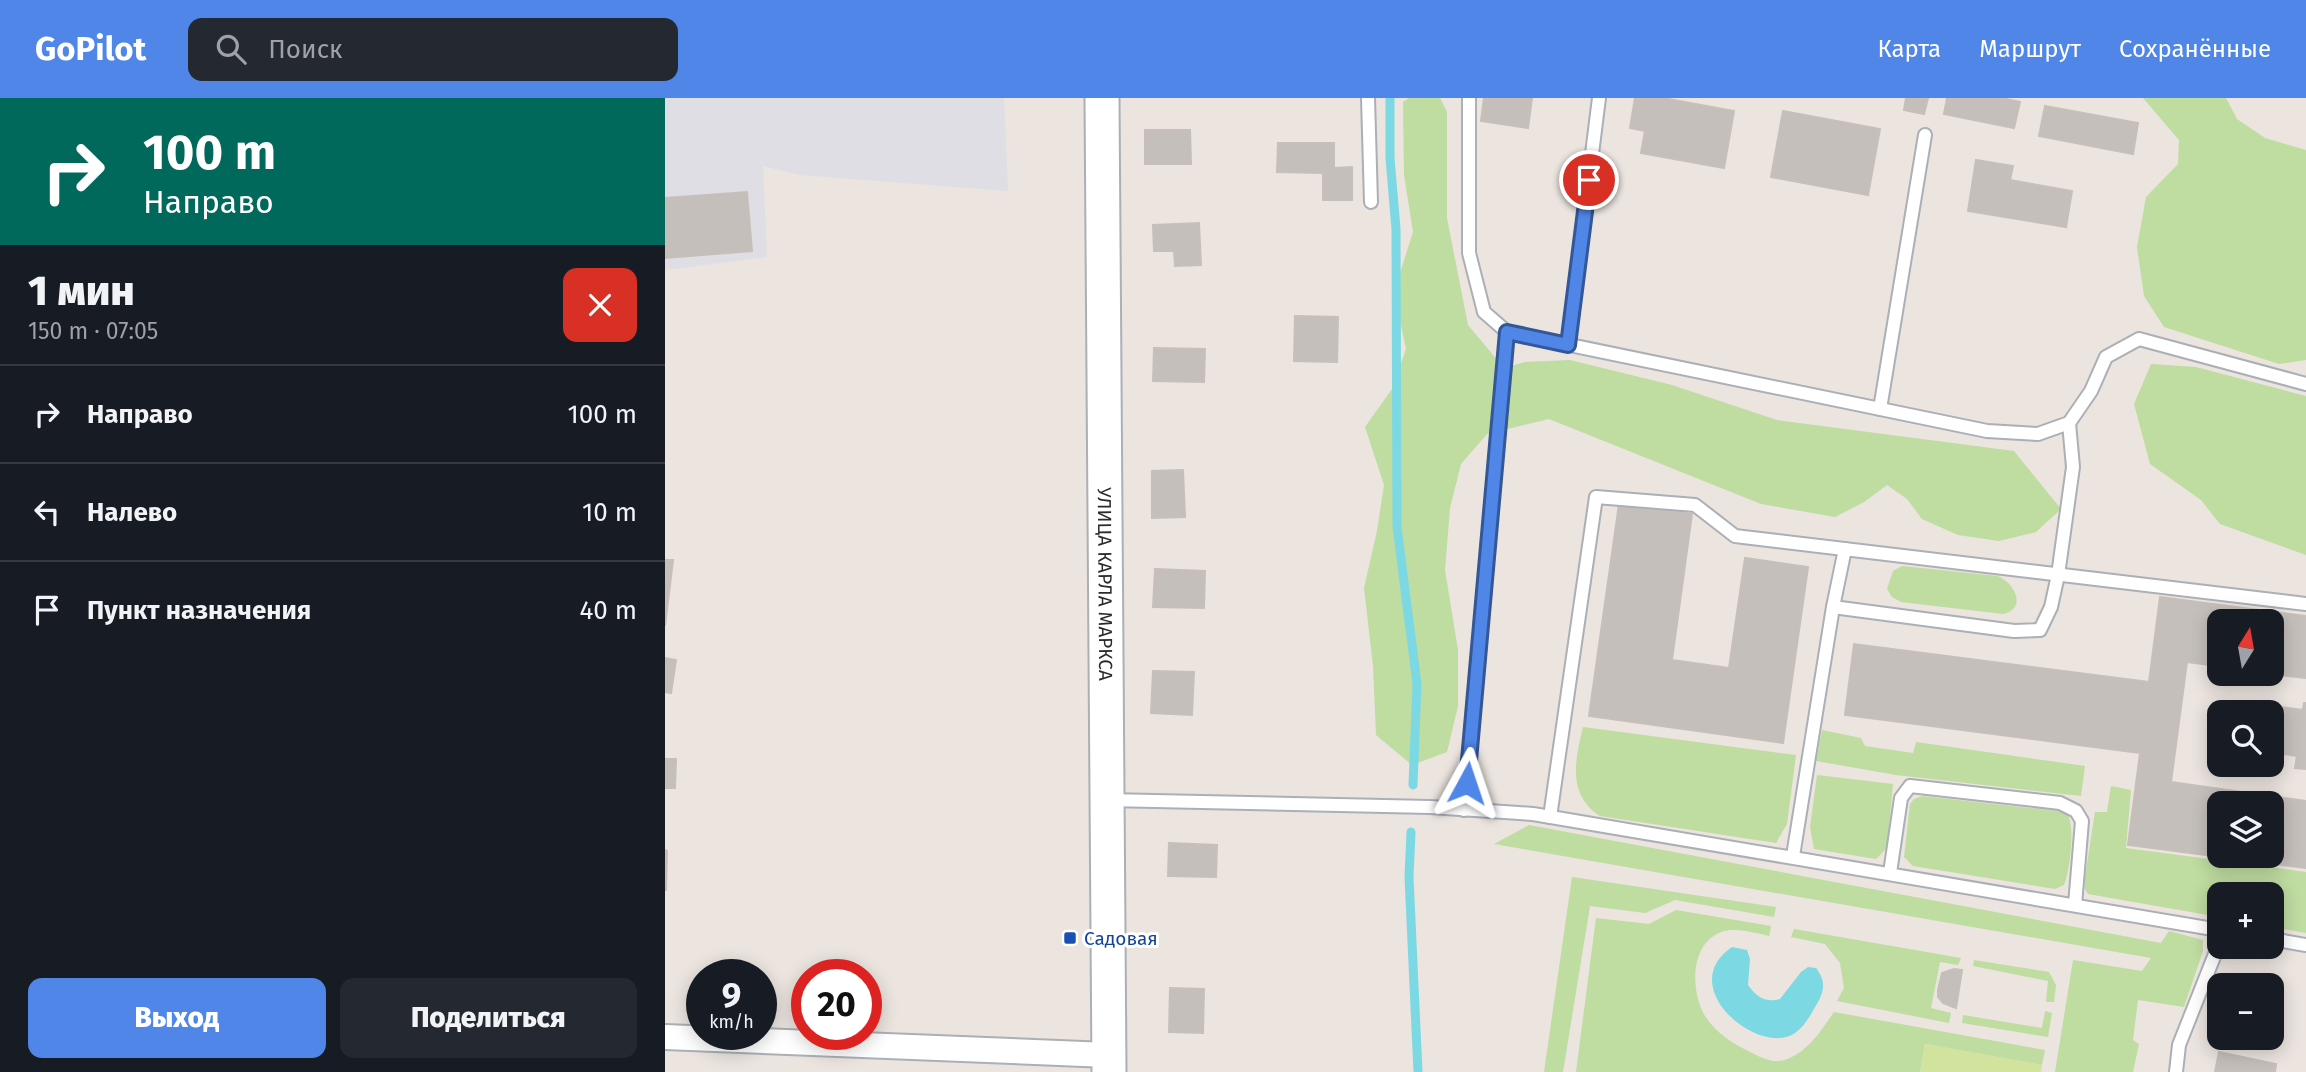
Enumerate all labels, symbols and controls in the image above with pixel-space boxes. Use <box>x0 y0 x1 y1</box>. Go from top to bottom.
search box <box>188 18 678 81</box>
text: GoPilot <box>35 29 146 69</box>
icon: search <box>212 30 250 68</box>
text: Поиск <box>268 34 343 65</box>
text: Карта <box>1878 35 1941 63</box>
text: Маршрут <box>1979 35 2081 63</box>
text: Сохранённые <box>2119 35 2271 63</box>
text: 100 m <box>143 123 276 182</box>
icon: right <box>28 126 119 217</box>
pin <box>1559 150 1619 210</box>
icon: arrive <box>1570 161 1608 199</box>
text: Направо <box>143 183 274 221</box>
text: 1 мин <box>28 266 135 316</box>
button: close <box>563 268 637 342</box>
text: 150 m · 07:05 <box>28 317 158 345</box>
icon: right <box>28 395 66 433</box>
text: Направо <box>87 399 193 430</box>
text: 100 m <box>568 399 637 430</box>
street label: УЛИЦА КАРЛА МАРКСА <box>1093 487 1118 681</box>
icon: left <box>28 493 66 531</box>
text: Налево <box>87 497 177 528</box>
text: 10 m <box>582 497 637 528</box>
icon: arrive <box>28 591 66 629</box>
text: Пункт назначения <box>87 595 311 626</box>
text: 40 m <box>579 595 637 626</box>
north arrow <box>2207 609 2284 686</box>
map controls <box>2207 609 2284 1050</box>
button: search <box>2207 700 2284 777</box>
position arrow <box>1430 746 1504 820</box>
button: layers <box>2207 791 2284 868</box>
button: + <box>2207 882 2284 959</box>
place label: Садовая <box>1084 927 1158 950</box>
marker: Садовая <box>1062 930 1078 946</box>
speed limit sign: 20 <box>791 959 882 1050</box>
button: − <box>2207 973 2284 1050</box>
text: 9 <box>722 974 741 1016</box>
button: Выход <box>28 978 326 1058</box>
button: Поделиться <box>340 978 637 1058</box>
text: km/h <box>709 1011 754 1033</box>

